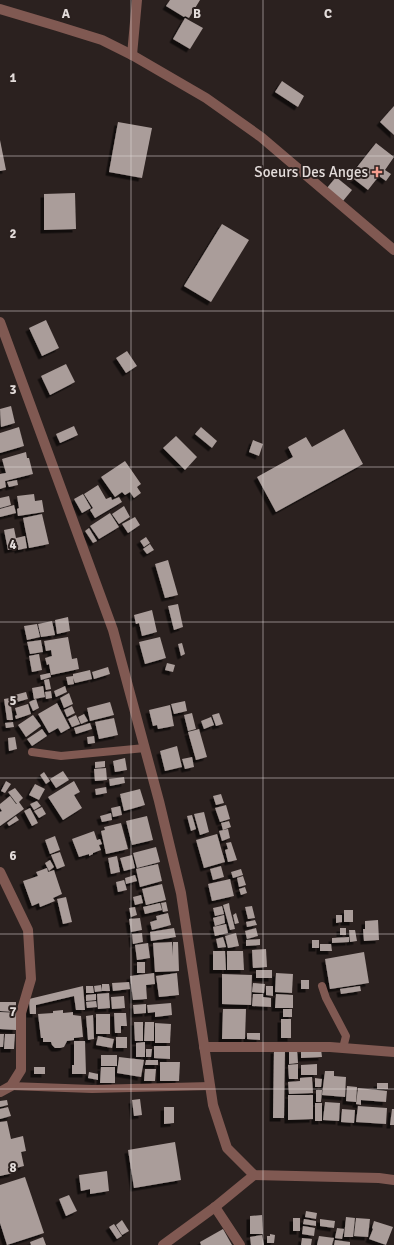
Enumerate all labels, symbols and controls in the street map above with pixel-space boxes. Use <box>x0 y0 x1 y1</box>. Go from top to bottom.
text: A <box>62 6 71 22</box>
text: B <box>193 6 201 22</box>
text: C <box>324 6 332 22</box>
text: 1 <box>9 70 17 86</box>
place label: Soeurs Des Anges <box>254 163 368 181</box>
marker: Soeurs Des Anges <box>371 166 383 178</box>
text: 2 <box>9 226 17 242</box>
text: 3 <box>9 382 17 398</box>
text: 4 <box>9 537 17 553</box>
text: 5 <box>9 693 17 709</box>
text: 6 <box>9 848 17 864</box>
text: 7 <box>9 1004 17 1020</box>
text: 8 <box>9 1160 17 1176</box>

